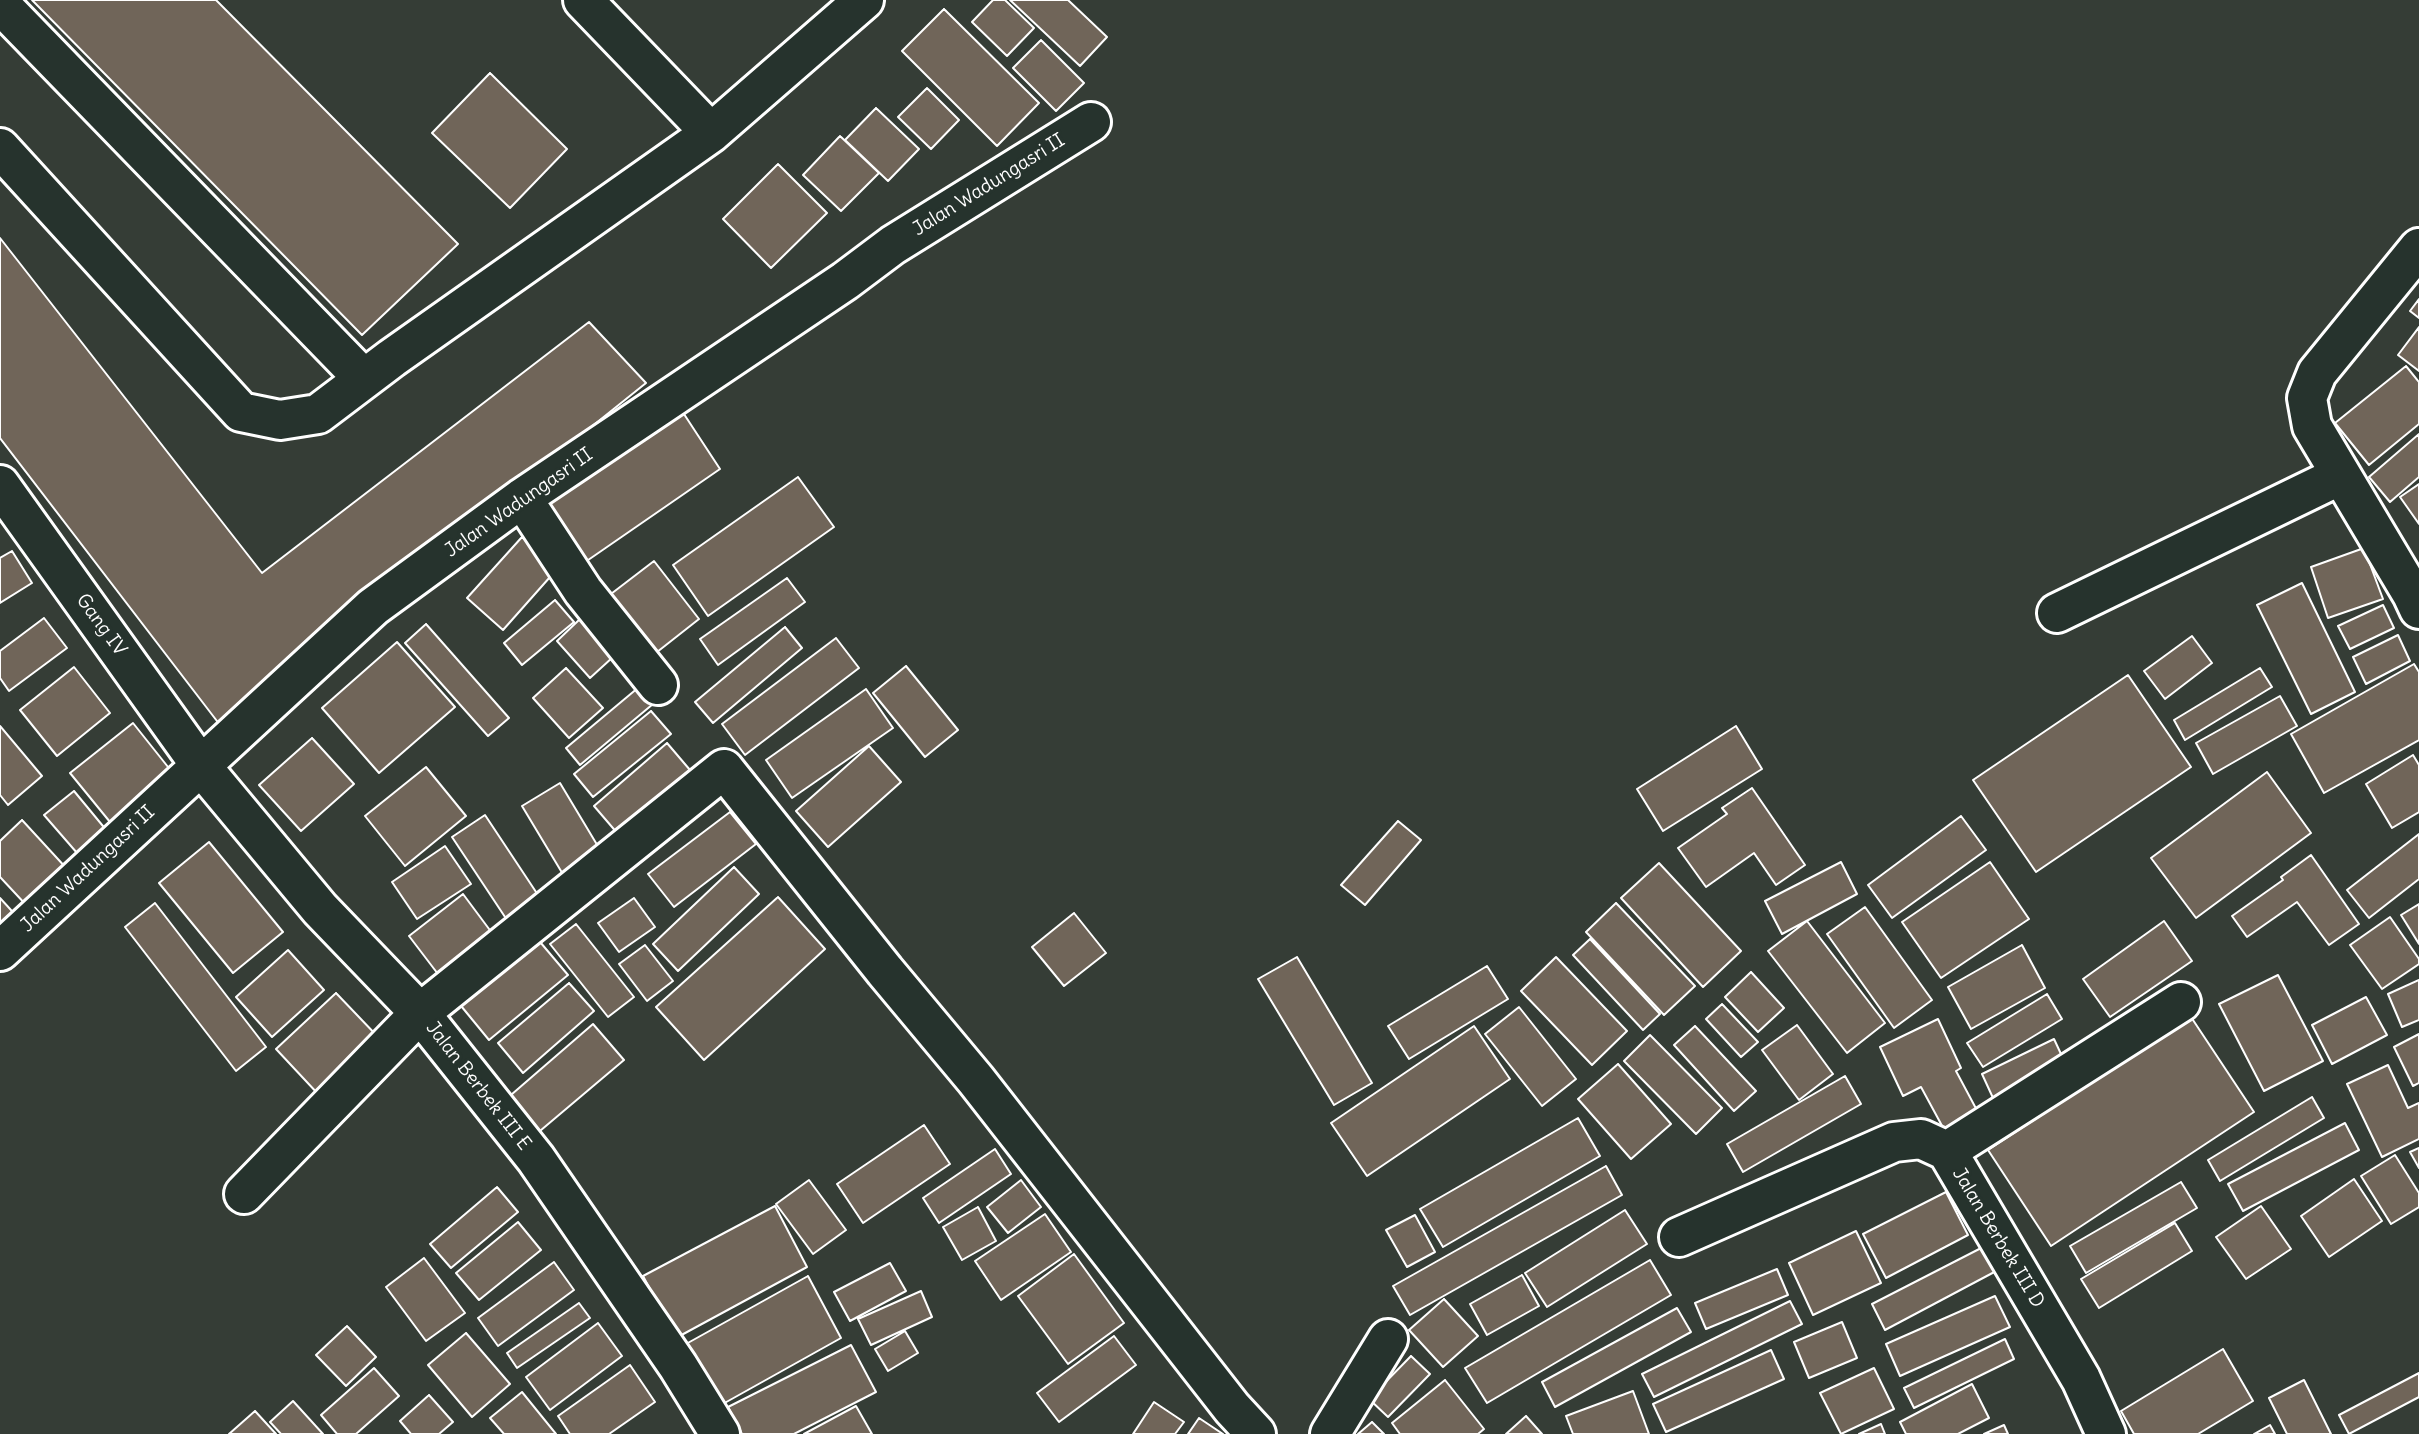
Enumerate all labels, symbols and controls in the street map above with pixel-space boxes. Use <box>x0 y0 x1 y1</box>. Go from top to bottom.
street label: Jalan Wadungasri II <box>909 129 1069 241</box>
street label: Jalan Wadungasri II <box>441 443 597 563</box>
street label: Gang IV <box>71 590 131 660</box>
street label: Jalan Wadungasri II <box>16 801 160 937</box>
street label: Jalan Berbek III E <box>421 1017 535 1155</box>
street label: Jalan Berbek III D <box>1947 1164 2049 1312</box>

